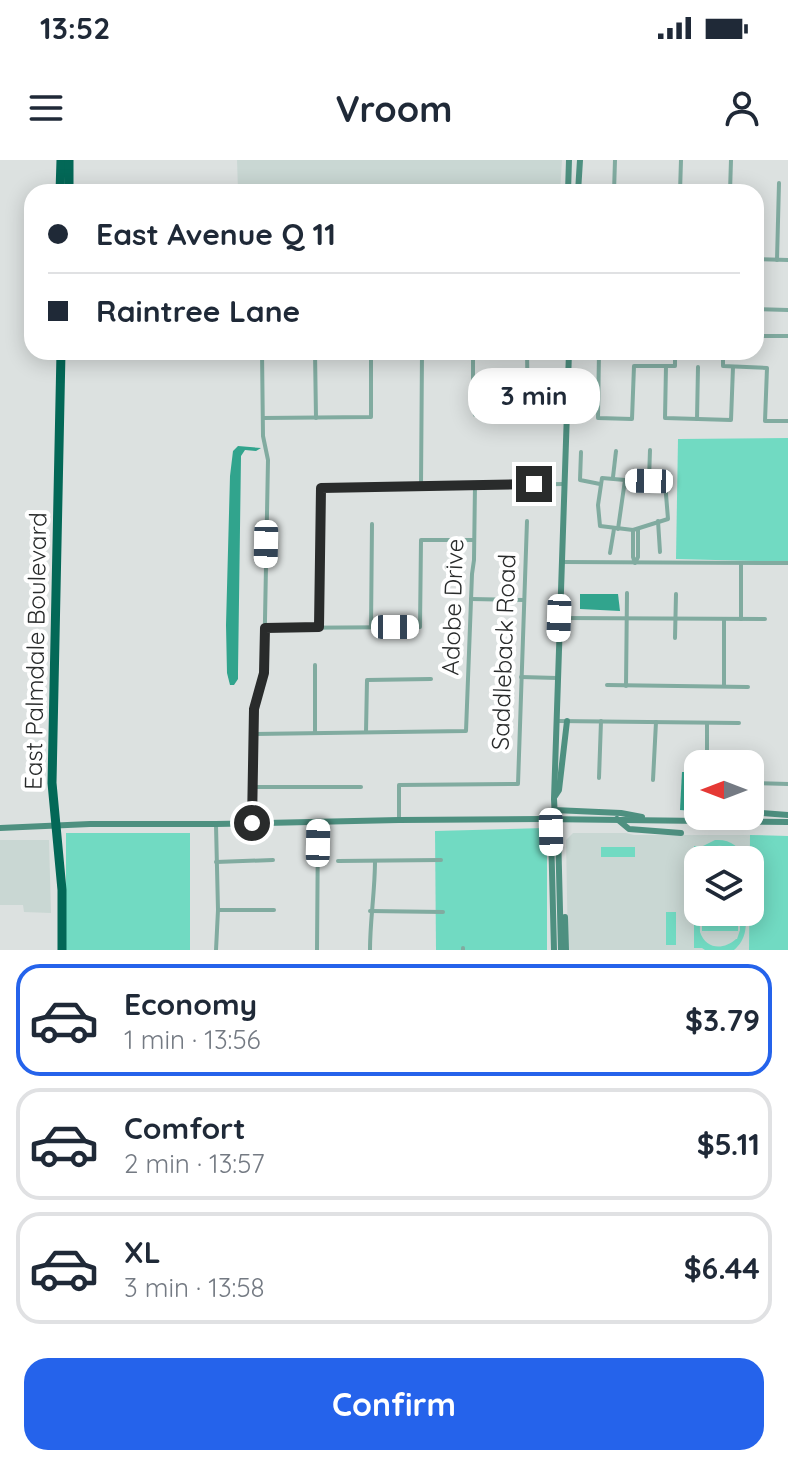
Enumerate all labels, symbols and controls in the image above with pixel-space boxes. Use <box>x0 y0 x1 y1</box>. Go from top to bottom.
text: 13:52 <box>40 9 110 47</box>
icon: menu <box>24 86 68 130</box>
text: Vroom <box>336 86 452 131</box>
icon: person <box>720 86 764 130</box>
text: East Avenue Q 11 <box>96 215 336 253</box>
text: Raintree Lane <box>96 292 300 330</box>
callout: 3 min <box>468 368 600 424</box>
text: 3 min <box>501 379 567 412</box>
route end <box>516 466 552 502</box>
car <box>625 469 673 493</box>
street label: East Palmdale Boulevard <box>18 512 52 790</box>
car <box>254 520 278 568</box>
street label: Adobe Drive <box>435 538 469 676</box>
street label: Saddleback Road <box>485 553 521 751</box>
car <box>546 594 572 642</box>
car <box>371 615 419 639</box>
north arrow <box>684 750 764 830</box>
map controls <box>684 750 764 926</box>
route start <box>234 805 270 841</box>
car <box>539 808 563 856</box>
car <box>306 819 330 867</box>
button: layers <box>684 846 764 926</box>
icon: car <box>28 984 100 1056</box>
text: Economy <box>124 985 257 1023</box>
text: $3.79 <box>685 1001 760 1039</box>
text: 1 min · 13:56 <box>124 1023 261 1056</box>
icon: car <box>28 1108 100 1180</box>
text: Comfort <box>124 1109 245 1147</box>
text: $5.11 <box>697 1125 760 1163</box>
text: 2 min · 13:57 <box>124 1147 265 1180</box>
icon: car <box>28 1232 100 1304</box>
text: XL <box>124 1233 161 1271</box>
text: $6.44 <box>684 1249 760 1287</box>
text: 3 min · 13:58 <box>124 1271 265 1304</box>
button: Confirm <box>24 1358 764 1450</box>

